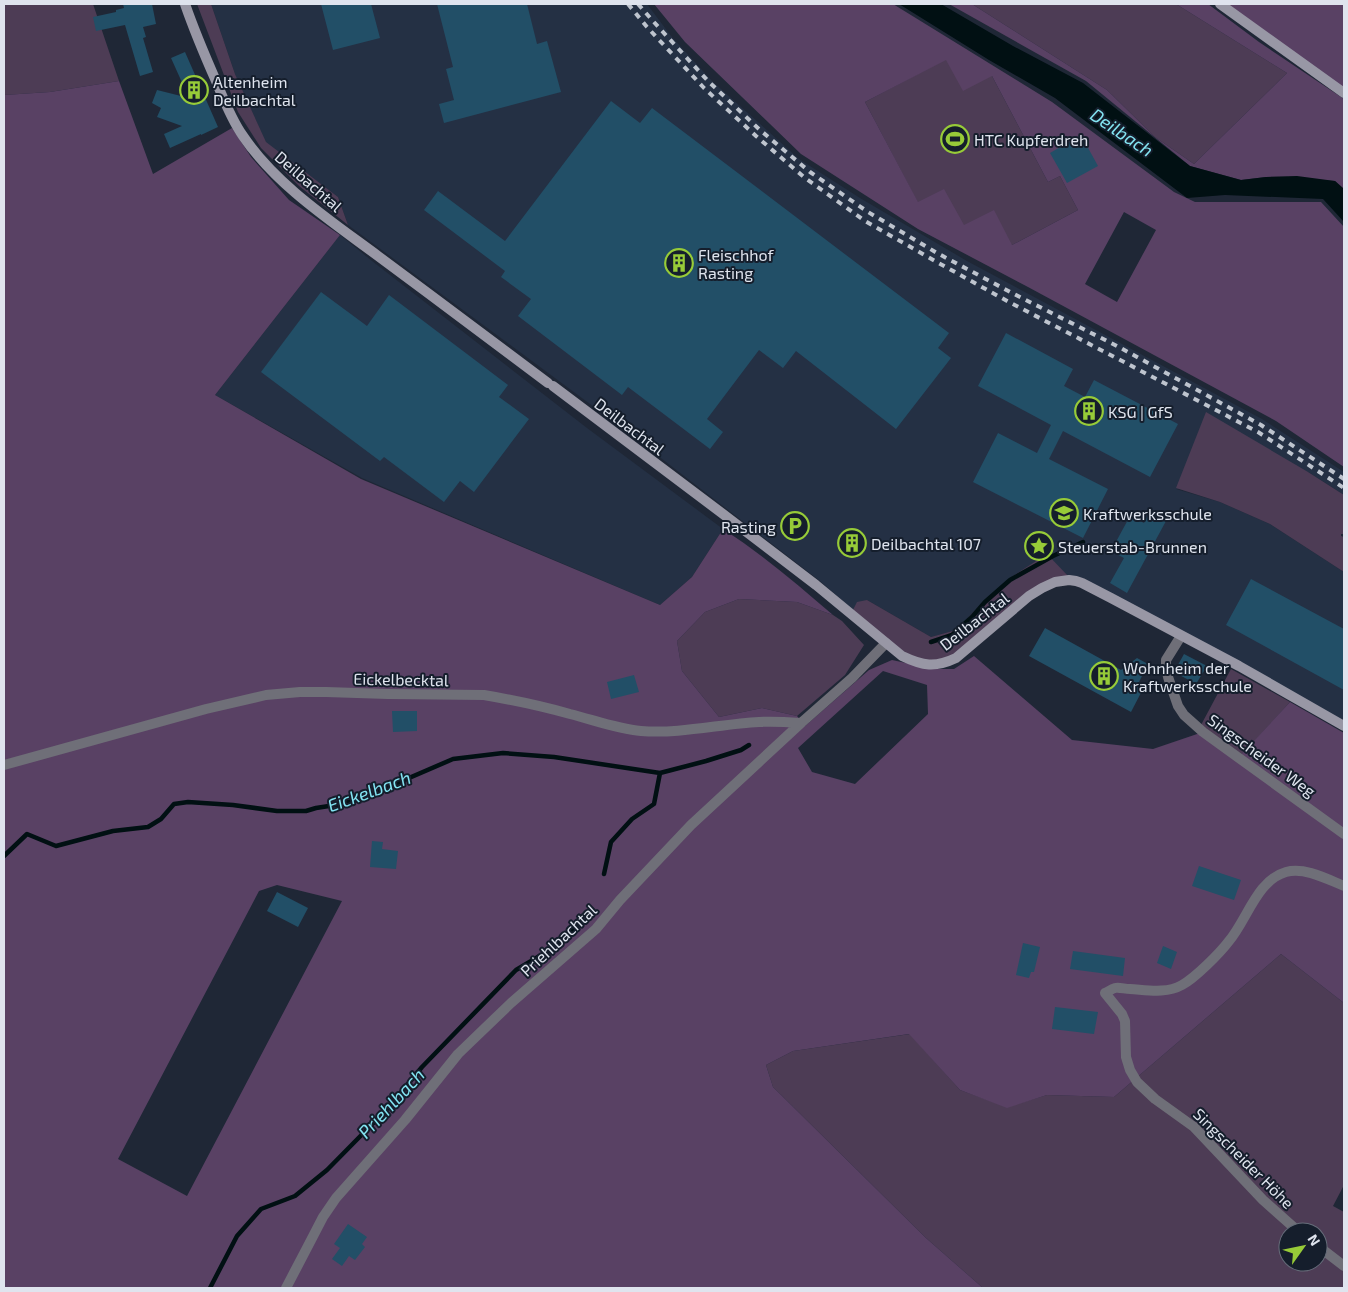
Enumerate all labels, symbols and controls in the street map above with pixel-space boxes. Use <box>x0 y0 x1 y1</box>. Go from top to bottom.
place label: Altenheim Deilbachtal <box>213 72 296 109</box>
building icon: Altenheim Deilbachtal <box>179 75 209 105</box>
water label: Deilbach <box>1086 103 1158 161</box>
sports icon: HTC Kupferdreh <box>940 124 970 154</box>
place label: HTC Kupferdreh <box>974 130 1088 149</box>
street label: Deilbachtal <box>272 147 347 215</box>
place label: Fleischhof Rasting <box>698 245 775 282</box>
building icon: Fleischhof Rasting <box>664 248 694 278</box>
street label: Deilbachtal <box>591 394 669 459</box>
building icon: KSG | GfS <box>1074 396 1104 426</box>
place label: KSG | GfS <box>1108 402 1173 421</box>
school or university icon: Kraftwerksschule <box>1049 498 1079 528</box>
place label: Kraftwerksschule <box>1083 504 1212 523</box>
parking icon: Rasting <box>780 511 810 541</box>
place label: Rasting <box>721 517 776 536</box>
building icon: Deilbachtal 107 <box>837 528 867 558</box>
place icon: Steuerstab-Brunnen <box>1024 531 1054 561</box>
place label: Deilbachtal 107 <box>871 534 981 553</box>
place label: Steuerstab-Brunnen <box>1058 537 1207 556</box>
street label: Deilbachtal <box>936 588 1013 654</box>
place label: Wohnheim der Kraftwerksschule <box>1123 658 1252 695</box>
building icon: Wohnheim der Kraftwerksschule <box>1089 661 1119 691</box>
street label: Eickelbecktal <box>353 669 449 689</box>
street label: Singscheider Weg <box>1204 710 1320 801</box>
water label: Eickelbach <box>324 766 414 816</box>
street label: Priehlbachtal <box>516 900 600 980</box>
water label: Priehlbach <box>353 1064 429 1142</box>
street label: Singscheider Höhe <box>1190 1104 1298 1212</box>
north arrow <box>1278 1222 1328 1272</box>
text: N <box>1304 1231 1324 1249</box>

